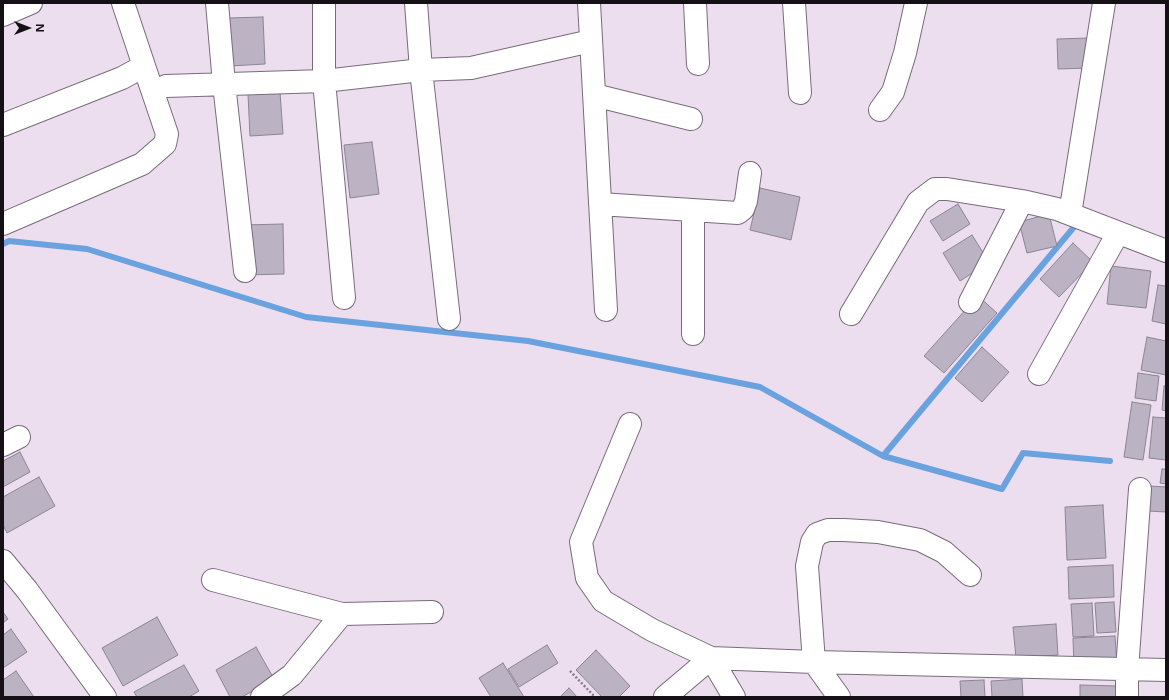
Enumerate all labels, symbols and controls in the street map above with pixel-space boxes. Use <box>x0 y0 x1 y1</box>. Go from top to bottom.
north arrow <box>8 8 48 48</box>
text: N <box>33 24 48 32</box>

